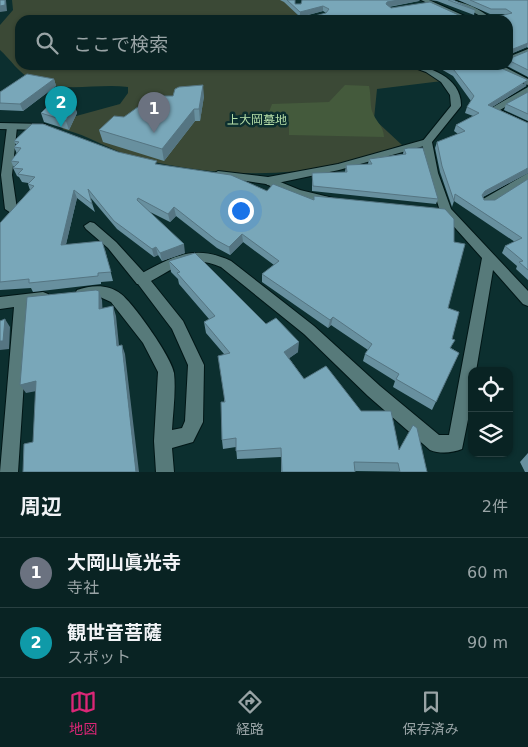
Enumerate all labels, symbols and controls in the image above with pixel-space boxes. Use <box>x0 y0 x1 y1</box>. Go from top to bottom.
search box <box>15 15 513 70</box>
icon: search <box>33 29 61 57</box>
text: ここで検索 <box>73 33 168 55</box>
pin: 2 <box>45 86 77 127</box>
pin: 1 <box>138 92 170 133</box>
park label: 上大岡墓地 <box>227 113 287 127</box>
your location <box>228 198 254 224</box>
map controls <box>468 367 513 457</box>
button: locate <box>468 367 513 412</box>
button: layers <box>468 412 513 457</box>
text: 周辺 <box>20 495 62 519</box>
text: 2件 <box>482 497 508 516</box>
text: 大岡山眞光寺 <box>67 551 181 573</box>
text: 1 <box>30 563 42 582</box>
text: 60 m <box>467 563 508 582</box>
text: 寺社 <box>67 578 99 597</box>
text: 観世音菩薩 <box>67 621 162 643</box>
text: 2 <box>30 633 42 652</box>
text: 90 m <box>467 633 508 652</box>
text: スポット <box>67 648 131 667</box>
tab: 地図 <box>69 688 97 738</box>
tab: 経路 <box>236 688 264 738</box>
tab: 保存済み <box>403 688 459 738</box>

